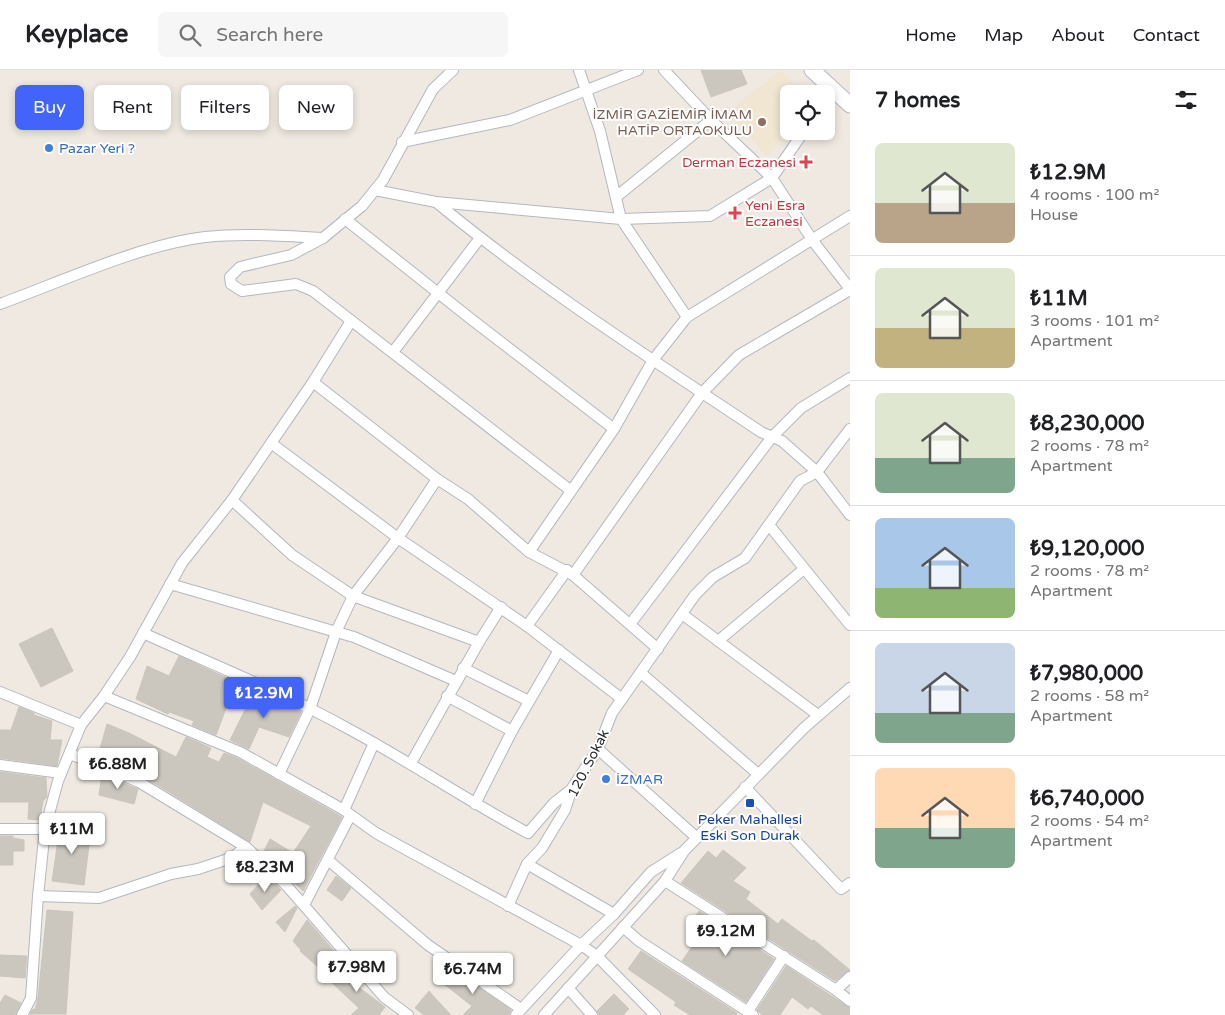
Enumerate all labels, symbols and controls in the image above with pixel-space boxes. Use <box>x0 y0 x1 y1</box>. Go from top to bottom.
search box <box>158 12 508 57</box>
text: Keyplace <box>25 20 128 49</box>
icon: search <box>176 21 204 49</box>
text: Search here <box>216 24 323 46</box>
text: Home <box>905 24 956 46</box>
text: Map <box>984 24 1023 46</box>
text: About <box>1051 24 1105 46</box>
text: Contact <box>1133 24 1200 46</box>
chip: Buy <box>15 85 84 130</box>
chip: Rent <box>94 85 171 130</box>
chip: Filters <box>181 85 269 130</box>
chip: New <box>279 85 353 130</box>
map controls <box>780 85 835 140</box>
button: locate <box>780 85 835 140</box>
icon: filters <box>1172 86 1200 114</box>
text: 7 homes <box>875 88 960 113</box>
place label: İZMİR GAZİEMİR İMAM HATİP ORTAOKULU <box>592 106 752 139</box>
marker: İZMİR GAZİEMİR İMAM HATİP ORTAOKULU <box>756 116 768 128</box>
place label: Pazar Yeri ? <box>59 140 135 157</box>
marker: Pazar Yeri ? <box>43 142 55 154</box>
place label: Derman Eczanesi <box>682 154 796 171</box>
marker: Derman Eczanesi <box>800 156 812 168</box>
text: ₺12.9M <box>1030 160 1106 185</box>
icon: home <box>915 163 975 223</box>
text: 4 rooms · 100 m² <box>1030 185 1159 205</box>
place label: Yeni Esra Eczanesi <box>745 197 805 230</box>
text: House <box>1030 205 1078 225</box>
marker: Yeni Esra Eczanesi <box>729 207 741 219</box>
text: ₺11M <box>1030 286 1088 311</box>
icon: home <box>915 288 975 348</box>
text: 3 rooms · 101 m² <box>1030 311 1159 331</box>
text: Apartment <box>1030 331 1113 351</box>
text: ₺8,230,000 <box>1030 411 1144 436</box>
icon: home <box>915 413 975 473</box>
text: 2 rooms · 78 m² <box>1030 436 1149 456</box>
text: Apartment <box>1030 456 1113 476</box>
text: ₺9,120,000 <box>1030 536 1144 561</box>
icon: home <box>915 538 975 598</box>
text: 2 rooms · 78 m² <box>1030 561 1149 581</box>
text: Apartment <box>1030 581 1113 601</box>
text: ₺7,980,000 <box>1030 661 1143 686</box>
icon: home <box>915 663 975 723</box>
pin: ₺12.9M <box>223 676 305 719</box>
text: ₺12.9M <box>235 683 293 703</box>
text: 2 rooms · 58 m² <box>1030 686 1149 706</box>
text: Apartment <box>1030 706 1113 726</box>
street label: 120. Sokak <box>564 726 613 800</box>
pin: ₺6.88M <box>77 748 159 790</box>
text: ₺6.88M <box>89 754 147 774</box>
place label: İZMAR <box>616 771 663 788</box>
marker: İZMAR <box>600 773 612 785</box>
text: ₺6,740,000 <box>1030 786 1144 811</box>
icon: home <box>915 788 975 848</box>
marker: Peker Mahallesi Eski Son Durak <box>744 797 756 809</box>
place label: Peker Mahallesi Eski Son Durak <box>698 811 802 844</box>
text: 2 rooms · 54 m² <box>1030 811 1149 831</box>
pin: ₺11M <box>42 812 102 855</box>
text: ₺11M <box>50 819 94 839</box>
text: Apartment <box>1030 831 1113 851</box>
pin: ₺8.23M <box>224 850 306 893</box>
text: ₺8.23M <box>236 857 294 877</box>
pin: ₺9.12M <box>685 914 767 957</box>
text: ₺9.12M <box>697 921 755 941</box>
pin: ₺7.98M <box>316 950 398 993</box>
pin: ₺6.74M <box>432 952 514 995</box>
text: ₺7.98M <box>328 957 386 977</box>
text: ₺6.74M <box>444 959 502 979</box>

